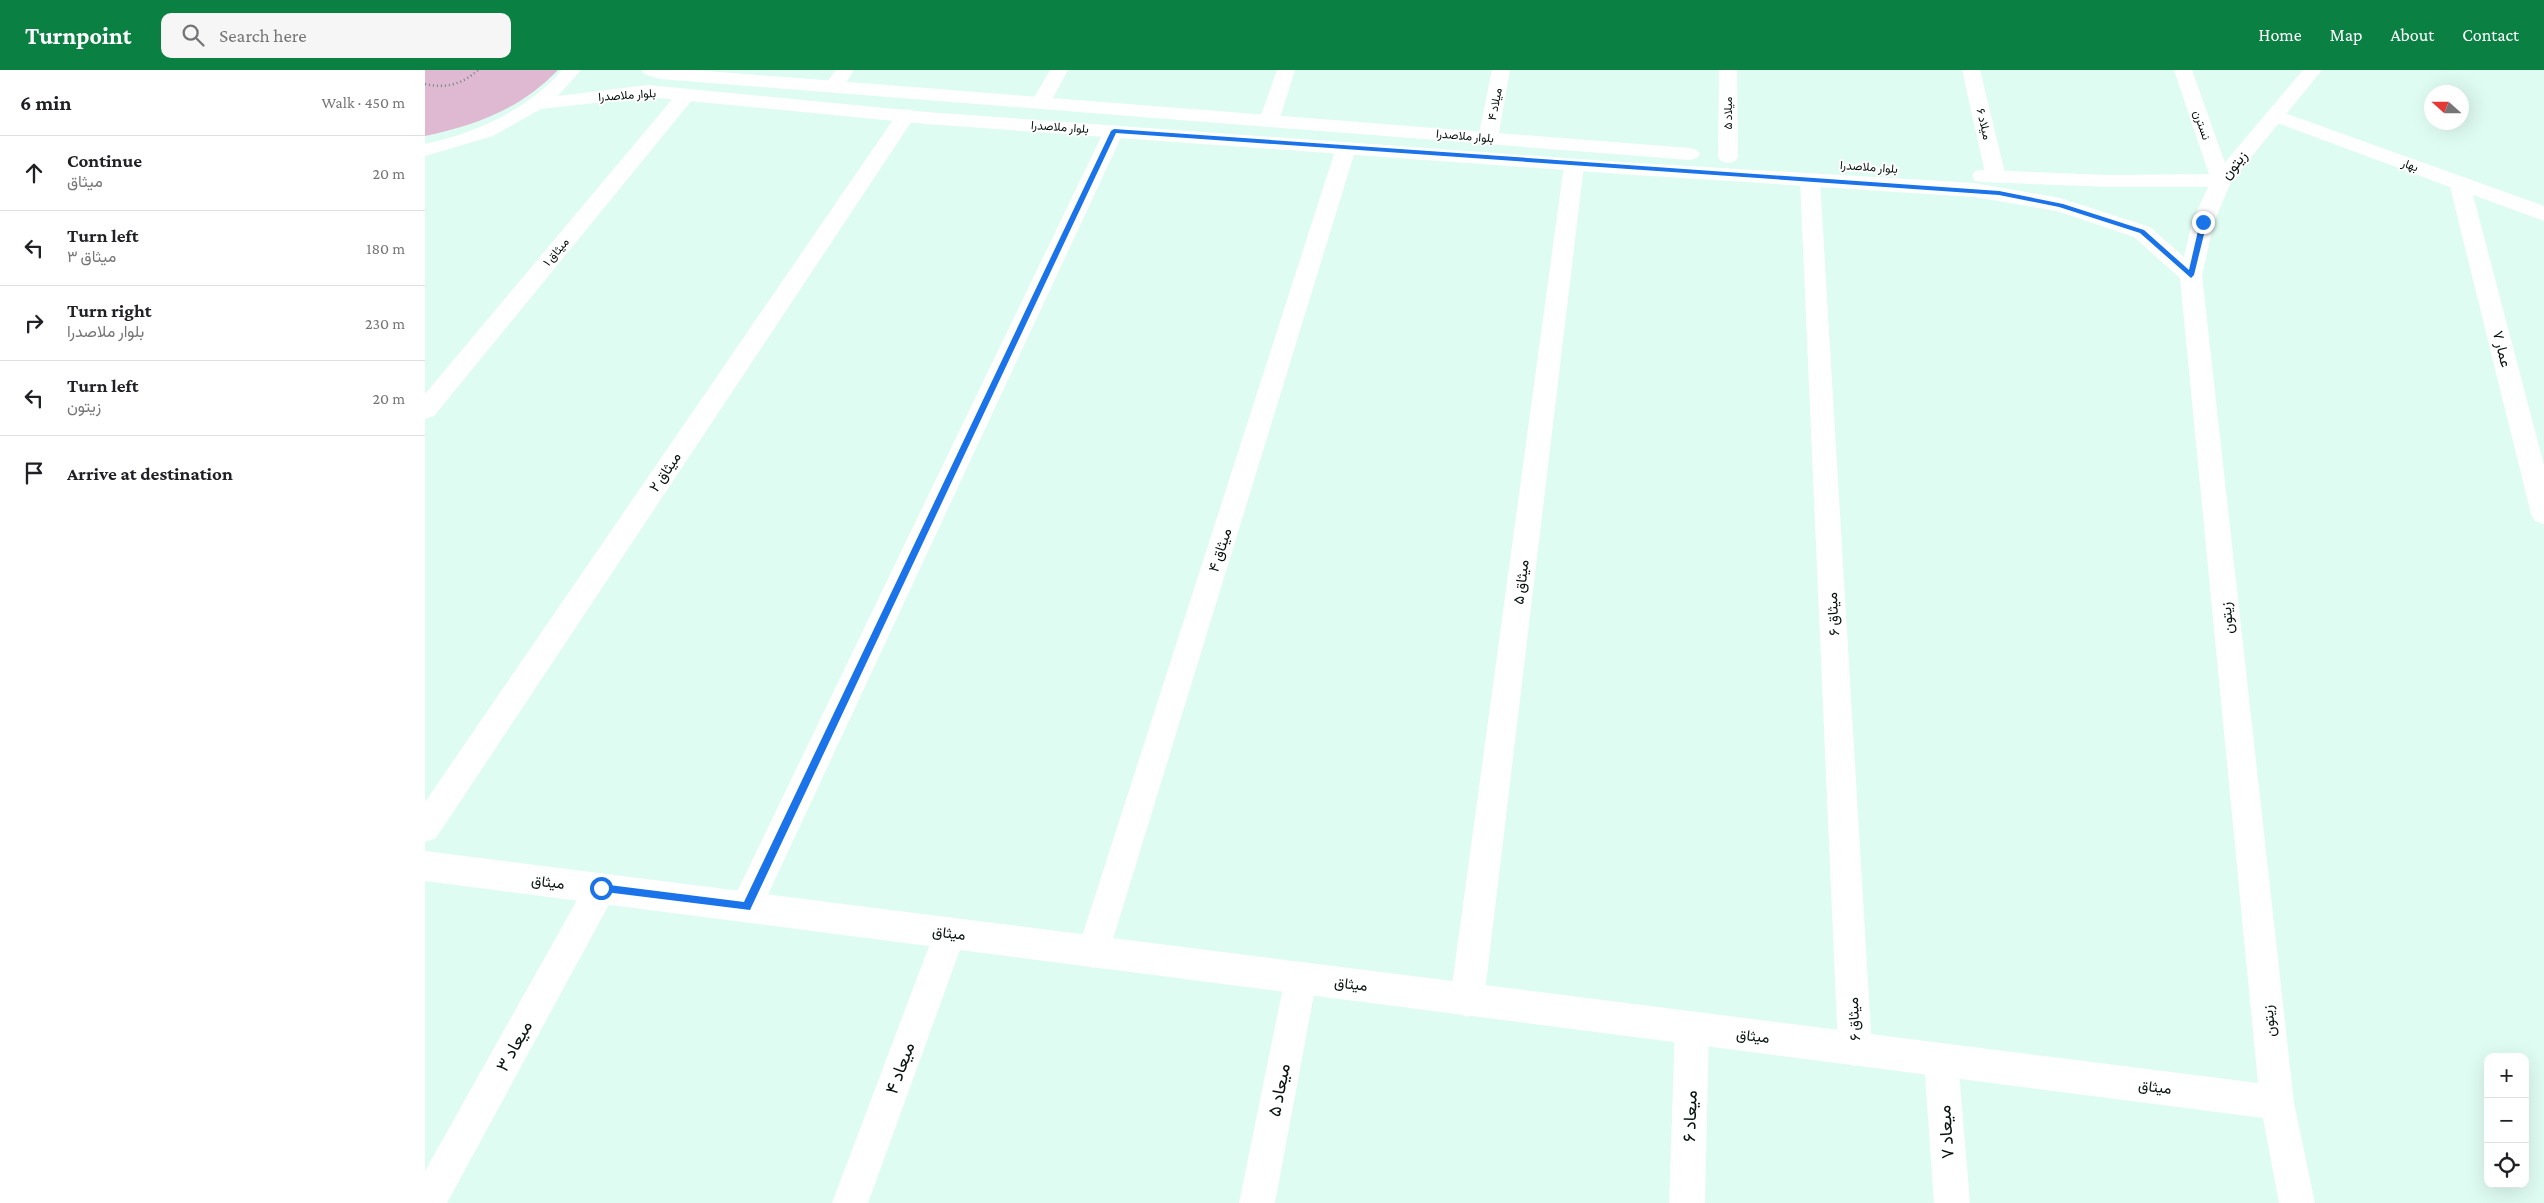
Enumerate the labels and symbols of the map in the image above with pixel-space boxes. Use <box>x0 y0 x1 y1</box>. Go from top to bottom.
north arrow <box>2424 85 2469 130</box>
street label: بلوار ملاصدرا <box>598 86 656 105</box>
street label: میلاد ۴ <box>1485 87 1505 121</box>
street label: میلاد ۵ <box>1721 96 1735 130</box>
street label: میلاد ۶ <box>1974 107 1994 141</box>
street label: نسترن <box>2190 108 2214 142</box>
street label: بلوار ملاصدرا <box>1031 118 1089 137</box>
street label: بلوار ملاصدرا <box>1435 127 1494 146</box>
street label: زیتون <box>2218 148 2251 183</box>
street label: بهار <box>2398 155 2420 175</box>
street label: بلوار ملاصدرا <box>1840 158 1898 177</box>
route end <box>2192 211 2215 234</box>
street label: میثاق ۱ <box>540 235 572 269</box>
street label: عمار ۷ <box>2489 329 2514 369</box>
street label: میثاق ۲ <box>646 449 685 495</box>
street label: میثاق ۴ <box>1205 526 1235 574</box>
street label: میثاق ۵ <box>1510 559 1533 606</box>
street label: میثاق ۶ <box>1824 592 1843 636</box>
street label: زیتون <box>2217 601 2238 635</box>
street label: میثاق <box>530 872 566 893</box>
route start <box>590 877 613 900</box>
street label: میثاق <box>931 923 967 944</box>
street label: میثاق <box>1333 974 1369 995</box>
street label: میثاق ۶ <box>1845 997 1864 1041</box>
street label: زیتون <box>2259 1004 2280 1038</box>
street label: میعاد ۳ <box>492 1017 536 1075</box>
street label: میثاق <box>1735 1026 1771 1047</box>
street label: میعاد ۴ <box>881 1039 919 1097</box>
street label: میعاد ۵ <box>1264 1062 1294 1118</box>
street label: میثاق <box>2137 1077 2173 1098</box>
street label: میعاد ۶ <box>1679 1090 1701 1142</box>
street label: میعاد ۷ <box>1934 1104 1958 1160</box>

